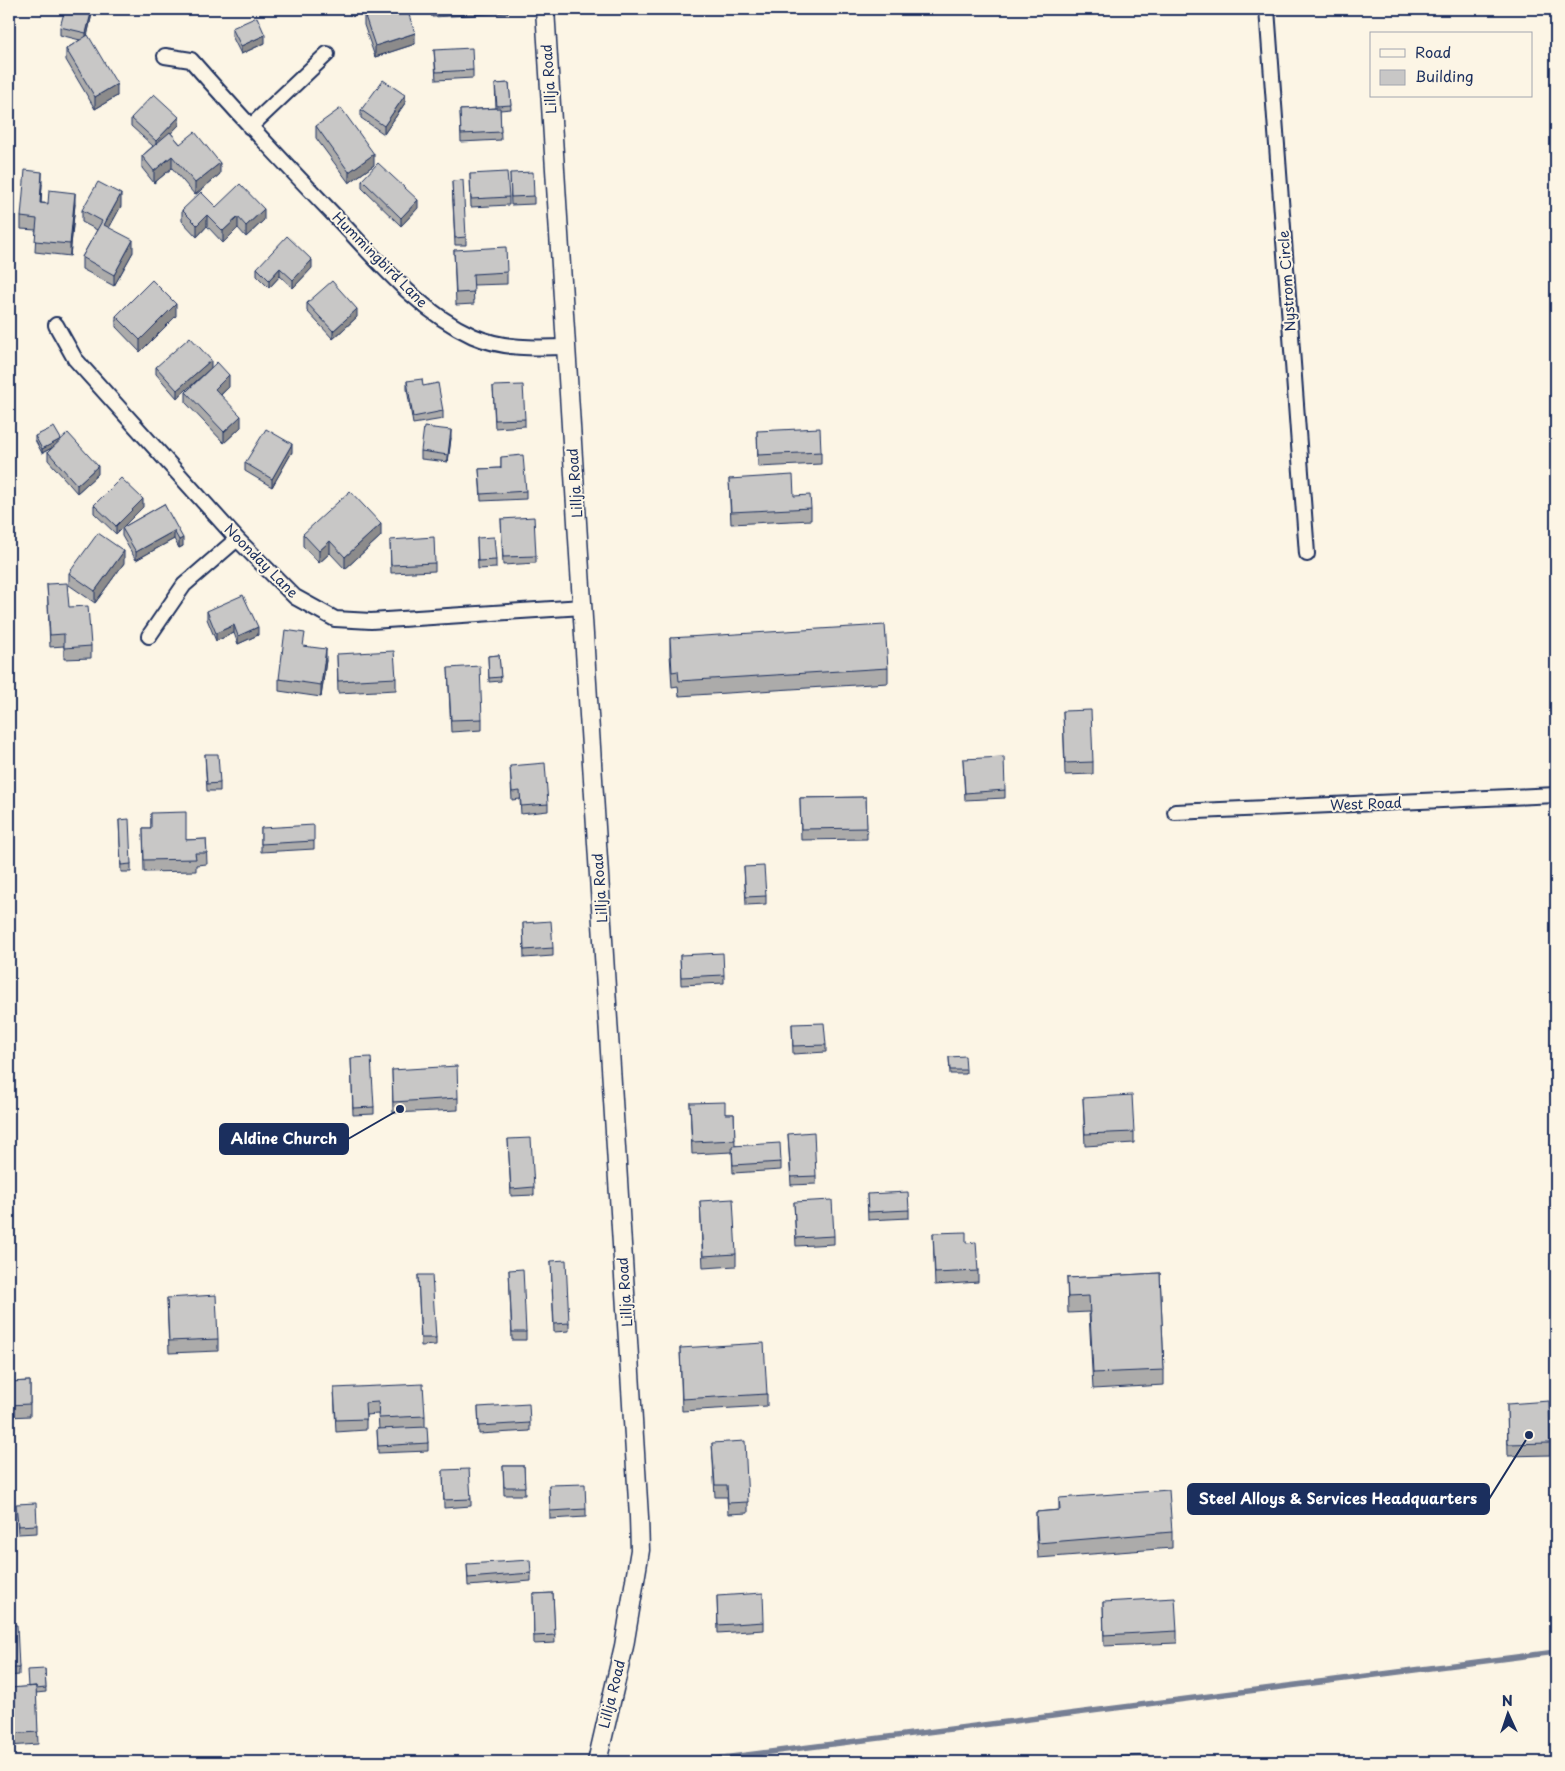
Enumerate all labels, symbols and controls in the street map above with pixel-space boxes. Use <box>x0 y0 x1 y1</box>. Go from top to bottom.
legend <box>1370 32 1532 98</box>
text: Road <box>1415 40 1451 63</box>
street label: Lillja Road <box>536 43 561 115</box>
text: Building <box>1415 64 1474 87</box>
street label: Hummingbird Lane <box>328 207 433 312</box>
street label: Nystrom Circle <box>1272 230 1301 332</box>
street label: Lillja Road <box>562 447 587 519</box>
street label: Noonday Lane <box>219 519 303 603</box>
street label: West Road <box>1330 792 1402 815</box>
street label: Lillja Road <box>587 852 612 924</box>
callout: Aldine Church <box>220 1124 348 1154</box>
text: Aldine Church <box>231 1126 337 1149</box>
street label: Lillja Road <box>612 1256 637 1328</box>
callout: Steel Alloys & Services Headquarters <box>1188 1484 1489 1514</box>
text: Steel Alloys & Services Headquarters <box>1199 1486 1477 1509</box>
street label: Lillja Road <box>593 1657 630 1730</box>
north arrow <box>1482 1688 1532 1738</box>
text: N <box>1501 1690 1513 1711</box>

